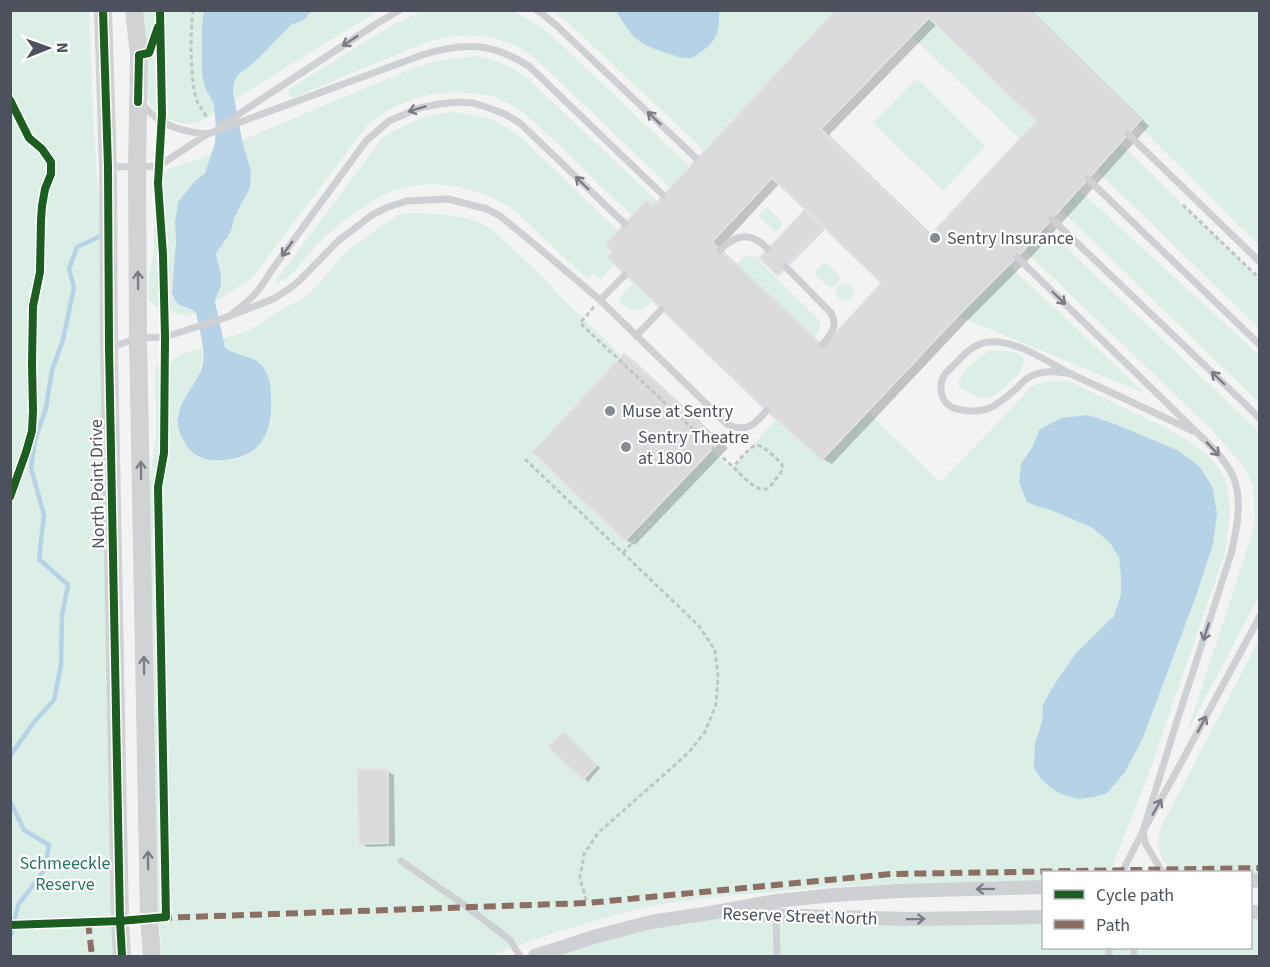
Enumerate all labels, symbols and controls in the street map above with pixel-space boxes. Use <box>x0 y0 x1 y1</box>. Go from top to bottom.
north arrow <box>18 18 78 78</box>
one-way arrow <box>342 35 358 47</box>
text: N <box>51 42 73 53</box>
one-way arrow <box>408 104 427 115</box>
one-way arrow <box>646 111 661 125</box>
one-way arrow <box>575 176 590 190</box>
place label: Sentry Insurance <box>947 226 1074 251</box>
marker: Sentry Insurance <box>928 231 942 245</box>
one-way arrow <box>281 241 293 257</box>
one-way arrow <box>132 270 143 290</box>
one-way arrow <box>1051 291 1066 305</box>
one-way arrow <box>1211 371 1226 385</box>
place label: Muse at Sentry <box>622 399 734 424</box>
marker: Muse at Sentry <box>603 404 617 418</box>
street label: North Point Drive <box>84 419 111 549</box>
place label: Sentry Theatre at 1800 <box>638 425 749 471</box>
marker: Sentry Theatre at 1800 <box>619 440 633 454</box>
one-way arrow <box>1206 441 1220 456</box>
one-way arrow <box>135 460 146 480</box>
one-way arrow <box>1199 622 1210 641</box>
one-way arrow <box>138 655 150 675</box>
one-way arrow <box>1196 716 1208 733</box>
one-way arrow <box>1151 799 1163 816</box>
one-way arrow <box>142 850 154 870</box>
park label: Schmeeckle Reserve <box>19 851 111 897</box>
legend <box>1042 871 1252 949</box>
one-way arrow <box>976 883 996 895</box>
text: Cycle path <box>1096 883 1174 908</box>
street label: Reserve Street North <box>722 901 878 932</box>
one-way arrow <box>905 913 925 925</box>
text: Path <box>1096 913 1130 938</box>

